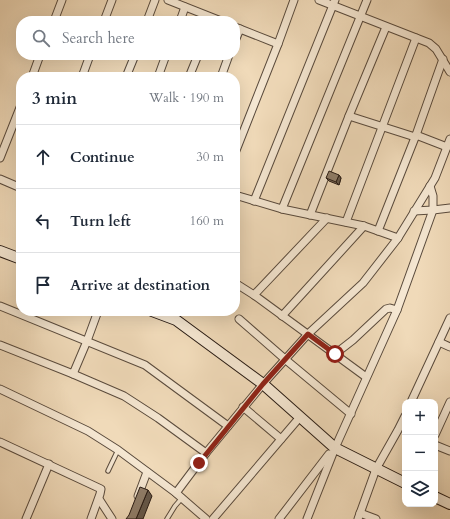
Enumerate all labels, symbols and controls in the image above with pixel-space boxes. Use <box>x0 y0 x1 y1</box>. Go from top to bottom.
search box <box>16 16 240 60</box>
icon: search <box>30 27 52 49</box>
text: Search here <box>62 28 135 48</box>
text: 3 min <box>32 87 77 110</box>
text: Walk · 190 m <box>149 89 224 107</box>
icon: ahead <box>32 146 54 168</box>
text: Continue <box>70 147 135 167</box>
text: 30 m <box>196 148 224 166</box>
icon: left <box>32 210 54 232</box>
text: Turn left <box>70 211 131 231</box>
text: 160 m <box>190 212 224 230</box>
icon: arrive <box>32 274 54 296</box>
text: Arrive at destination <box>70 275 210 295</box>
route start <box>326 345 344 363</box>
map controls <box>402 399 438 507</box>
button: + <box>402 399 438 435</box>
button: − <box>402 435 438 471</box>
route end <box>190 454 208 472</box>
button: layers <box>402 471 438 507</box>

